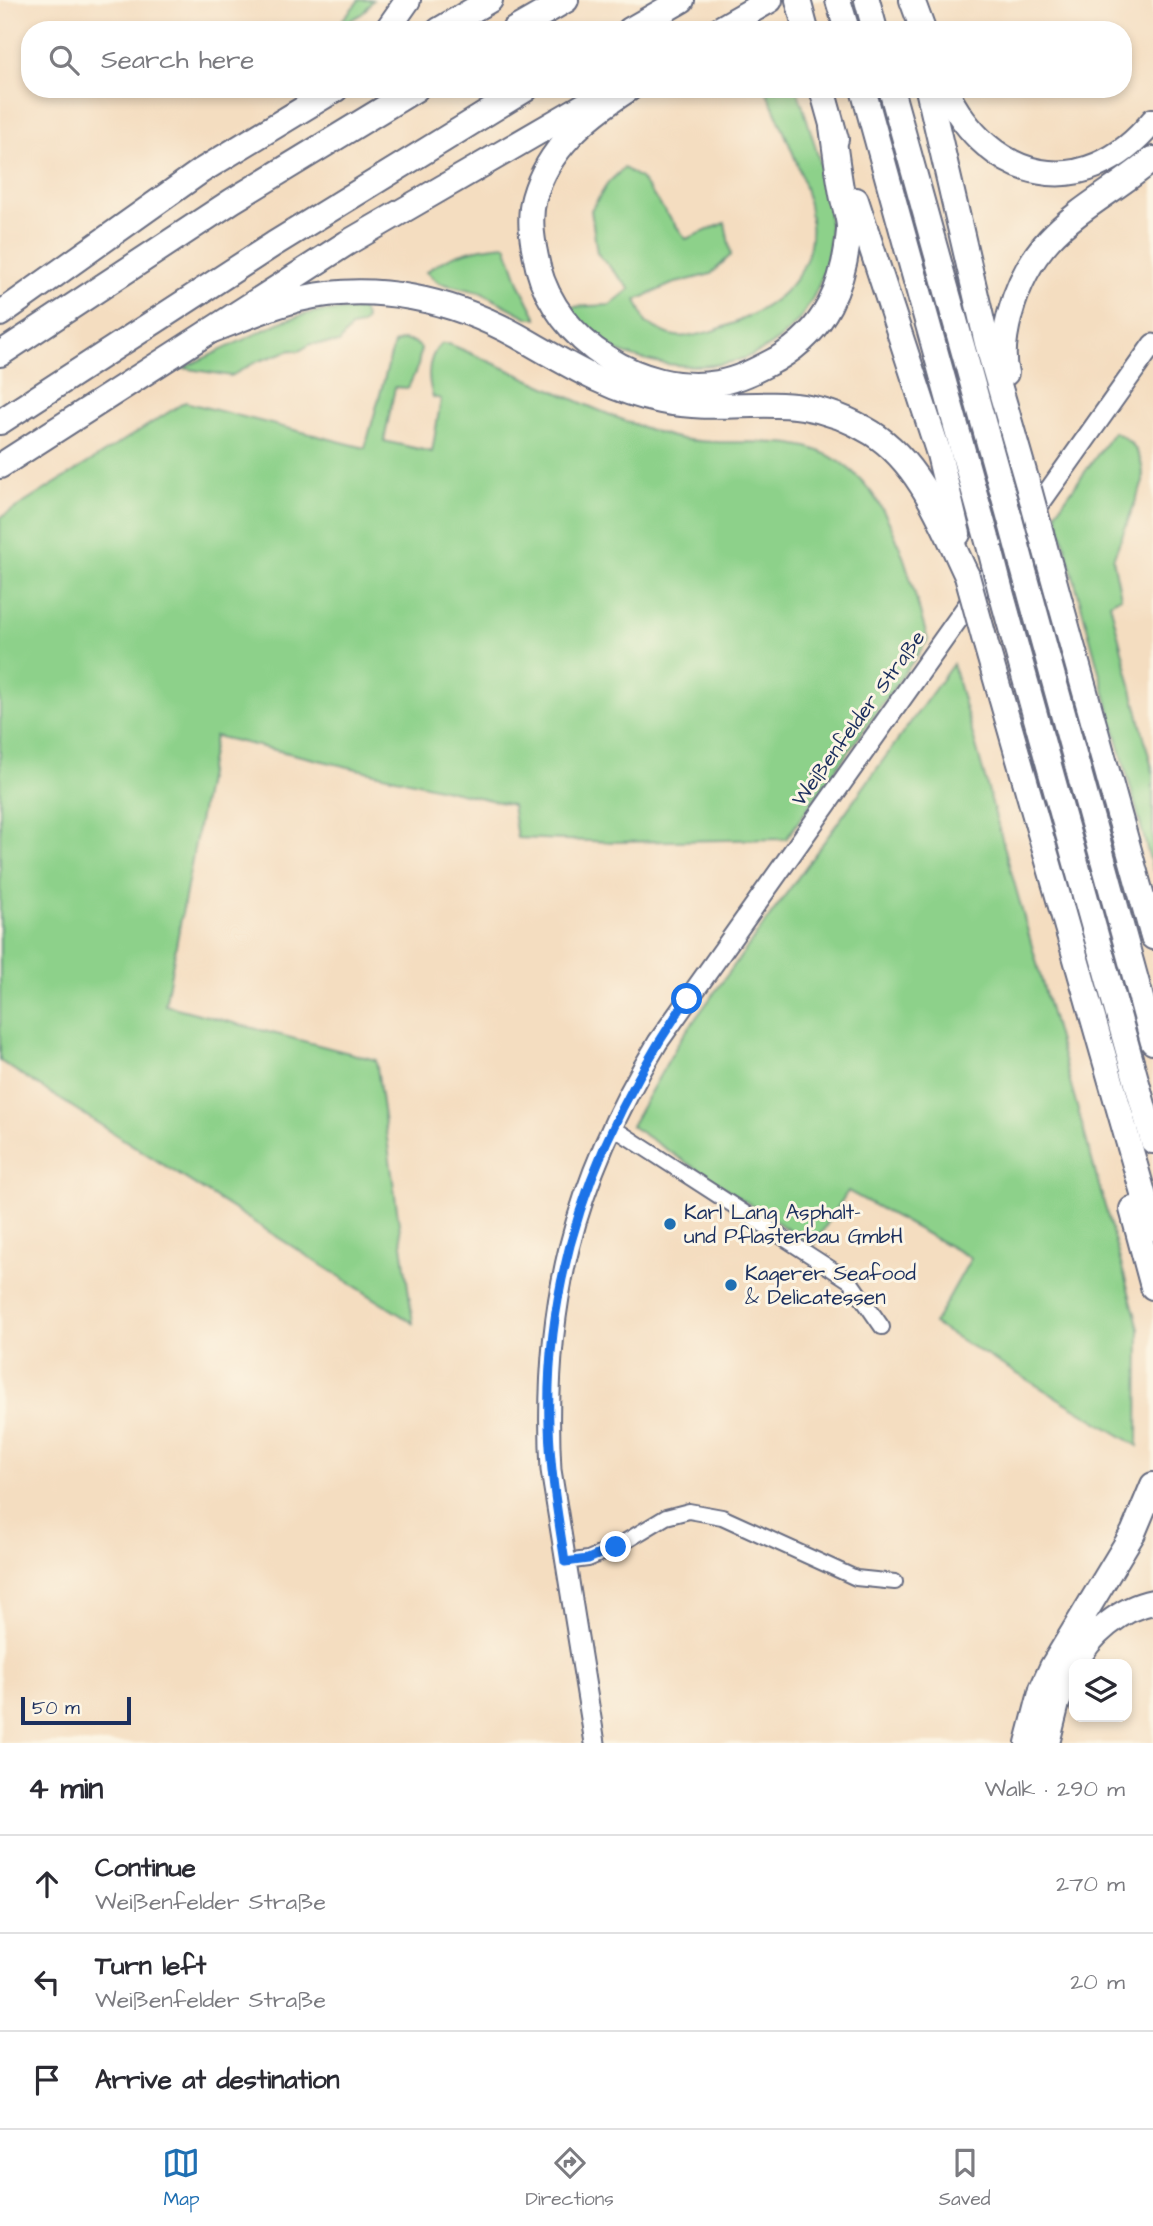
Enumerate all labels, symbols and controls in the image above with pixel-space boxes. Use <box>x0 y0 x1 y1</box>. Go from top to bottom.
search box <box>21 21 1132 98</box>
icon: search <box>45 41 83 79</box>
text: Search here <box>101 42 254 78</box>
street label: Weißenfelder Straße <box>785 624 932 812</box>
route start <box>671 983 702 1014</box>
place label: Karl Lang Asphalt- und Pflasterbau GmbH <box>684 1198 903 1251</box>
marker: Karl Lang Asphalt- und Pflasterbau GmbH <box>662 1216 678 1232</box>
place label: Kagerer Seafood & Delicatessen <box>745 1259 916 1312</box>
marker: Kagerer Seafood & Delicatessen <box>723 1277 739 1293</box>
route end <box>600 1531 631 1562</box>
map controls <box>1069 1659 1132 1722</box>
button: layers <box>1069 1659 1132 1722</box>
scale bar <box>21 1694 131 1726</box>
text: 50 m <box>32 1695 80 1722</box>
text: 4 min <box>28 1768 103 1810</box>
text: Walk · 290 m <box>984 1773 1125 1805</box>
text: Continue <box>95 1850 196 1886</box>
icon: ahead <box>28 1865 66 1903</box>
text: 270 m <box>1056 1868 1125 1900</box>
text: Weißenfelder Straße <box>95 1886 326 1918</box>
text: Turn left <box>95 1948 206 1984</box>
icon: left <box>28 1963 66 2001</box>
text: 20 m <box>1070 1966 1125 1998</box>
text: Weißenfelder Straße <box>95 1984 326 2016</box>
icon: arrive <box>28 2061 66 2099</box>
text: Arrive at destination <box>95 2062 340 2098</box>
tab: Map <box>162 2144 200 2213</box>
tab: Directions <box>525 2144 614 2213</box>
tab: Saved <box>939 2144 990 2213</box>

